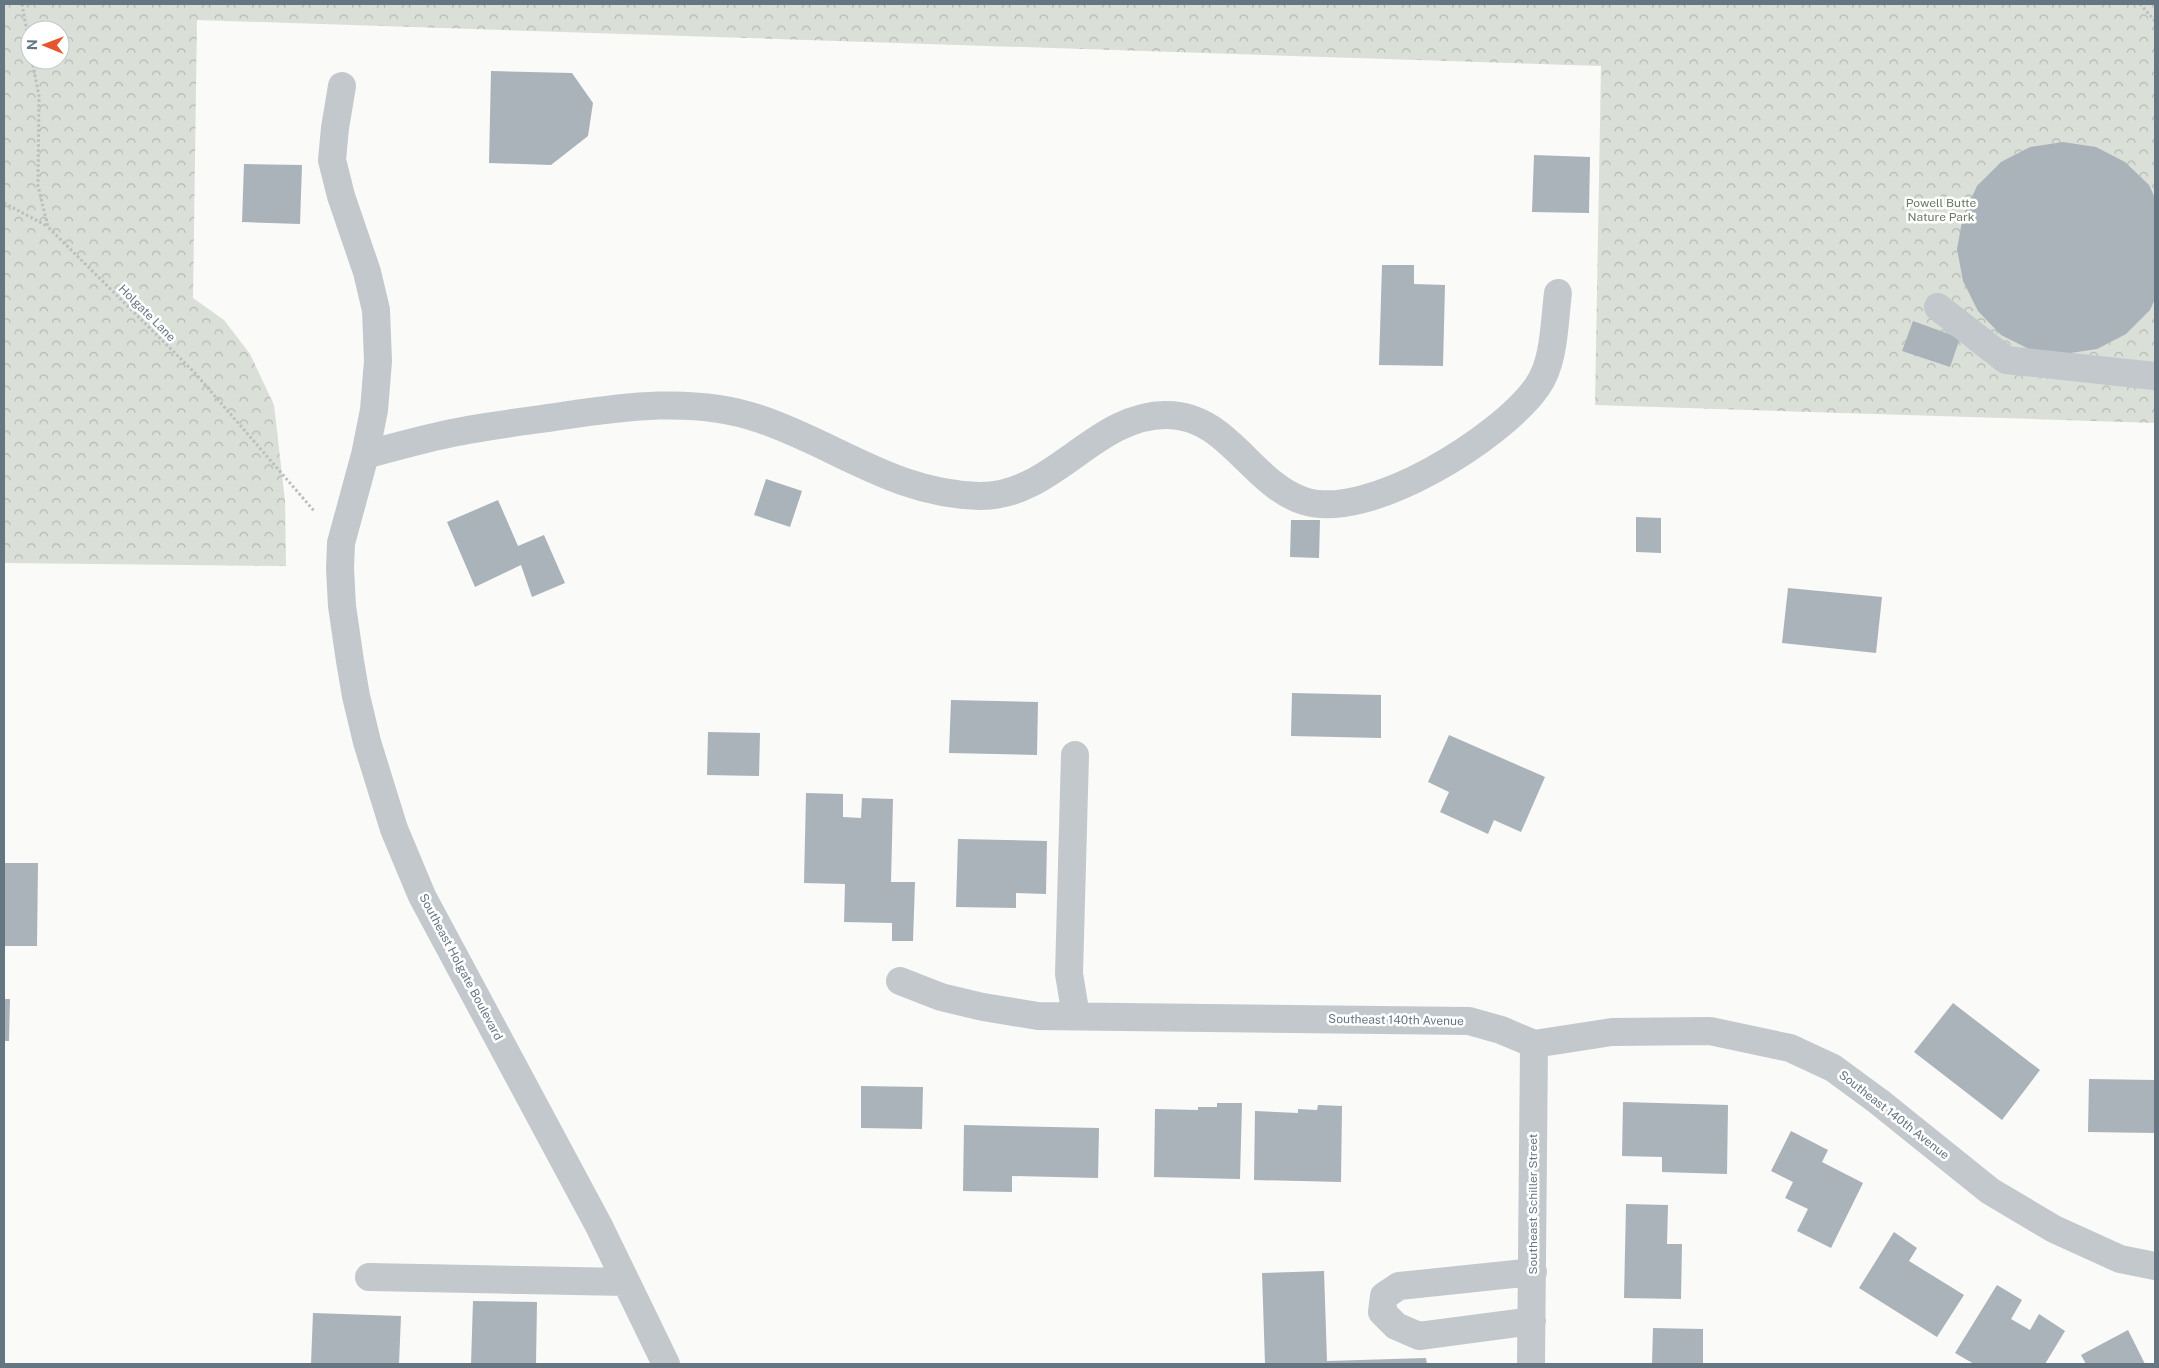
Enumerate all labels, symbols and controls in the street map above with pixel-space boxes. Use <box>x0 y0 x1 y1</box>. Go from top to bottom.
north arrow <box>20 20 70 70</box>
text: N <box>24 39 40 50</box>
park label: Powell Butte Nature Park <box>1906 196 1977 224</box>
street label: Holgate Lane <box>116 282 178 344</box>
street label: Southeast Holgate Boulevard <box>416 891 506 1043</box>
street label: Southeast 140th Avenue <box>1328 1012 1464 1028</box>
street label: Southeast 140th Avenue <box>1836 1068 1952 1162</box>
street label: Southeast Schiller Street <box>1526 1133 1540 1274</box>

